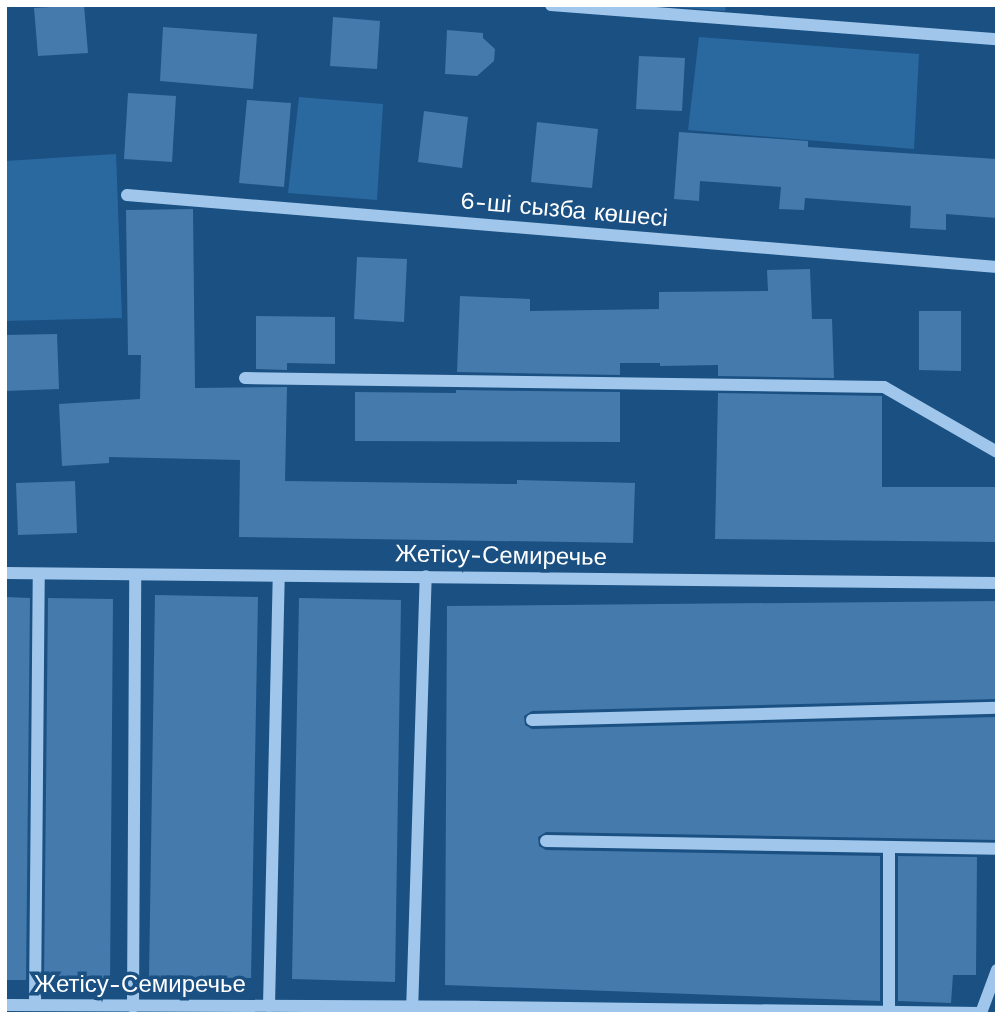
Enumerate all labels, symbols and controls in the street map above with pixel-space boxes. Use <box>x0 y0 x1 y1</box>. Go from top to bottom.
street label: 6-ші сызба көшесі <box>459 187 669 233</box>
street label: Жетісу-Семиречье <box>395 540 607 572</box>
street label: Жетісу-Семиречье <box>34 971 246 999</box>

